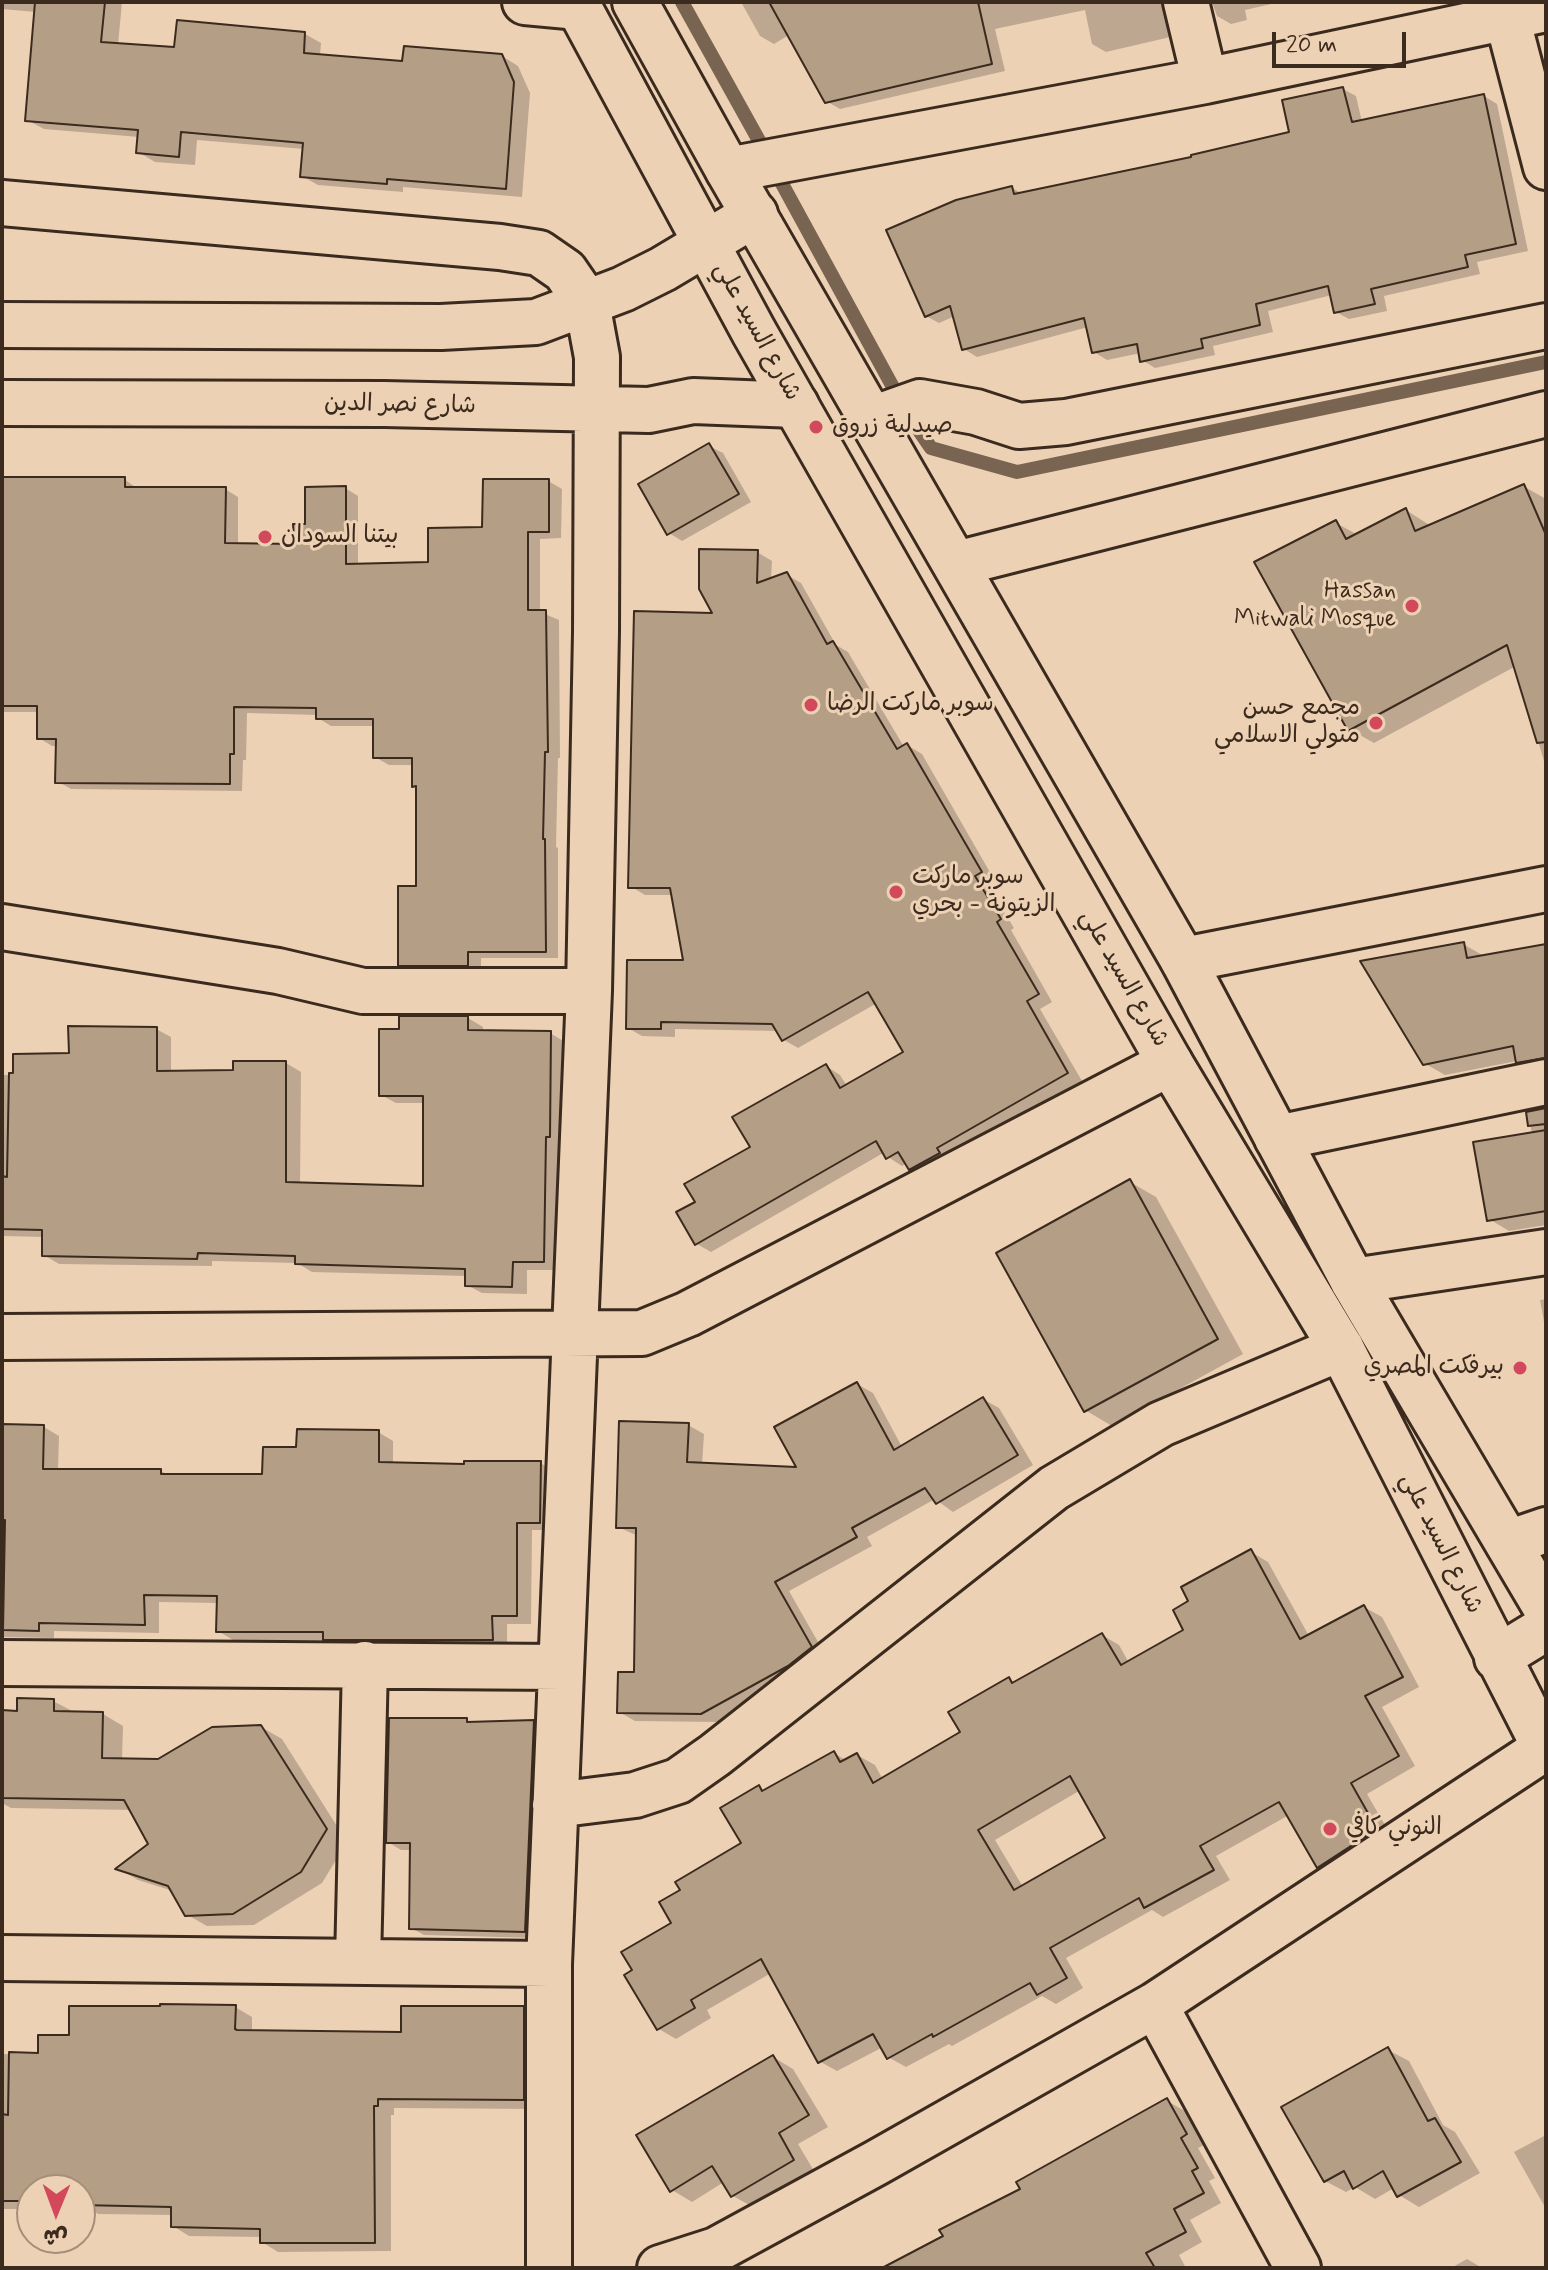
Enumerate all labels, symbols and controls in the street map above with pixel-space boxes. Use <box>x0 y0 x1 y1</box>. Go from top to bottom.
scale bar <box>1276 16 1410 66</box>
text: 20 m <box>1286 30 1337 61</box>
street label: شارع السيد علي <box>706 258 806 406</box>
street label: شارع نصر الدين <box>324 390 476 422</box>
place label: صيدلية زروق <box>832 413 953 441</box>
marker: صيدلية زروق <box>807 418 825 436</box>
place label: بيتنا السودان <box>281 523 399 551</box>
marker: بيتنا السودان <box>256 528 274 546</box>
place label: Hassan Mitwali Mosque <box>1234 578 1396 634</box>
marker: Hassan Mitwali Mosque <box>1403 597 1421 615</box>
place label: سوبر ماركت الرضا <box>827 691 994 719</box>
place label: مجمع حسن متولي الاسلامي <box>1214 695 1360 751</box>
marker: سوبر ماركت الرضا <box>802 696 820 714</box>
marker: مجمع حسن متولي الاسلامي <box>1367 714 1385 732</box>
place label: سوبر ماركت الزيتونة - بحري <box>912 864 1055 920</box>
marker: سوبر ماركت الزيتونة - بحري <box>887 883 905 901</box>
street label: شارع السيد علي <box>1072 905 1174 1053</box>
place label: بيرفكت المصري <box>1364 1354 1504 1382</box>
marker: بيرفكت المصري <box>1511 1359 1529 1377</box>
street label: شارع السيد علي <box>1392 1469 1488 1619</box>
place label: النوني كافي <box>1346 1815 1442 1843</box>
marker: النوني كافي <box>1321 1820 1339 1838</box>
north arrow <box>16 2174 96 2254</box>
text: ش <box>43 2222 68 2250</box>

